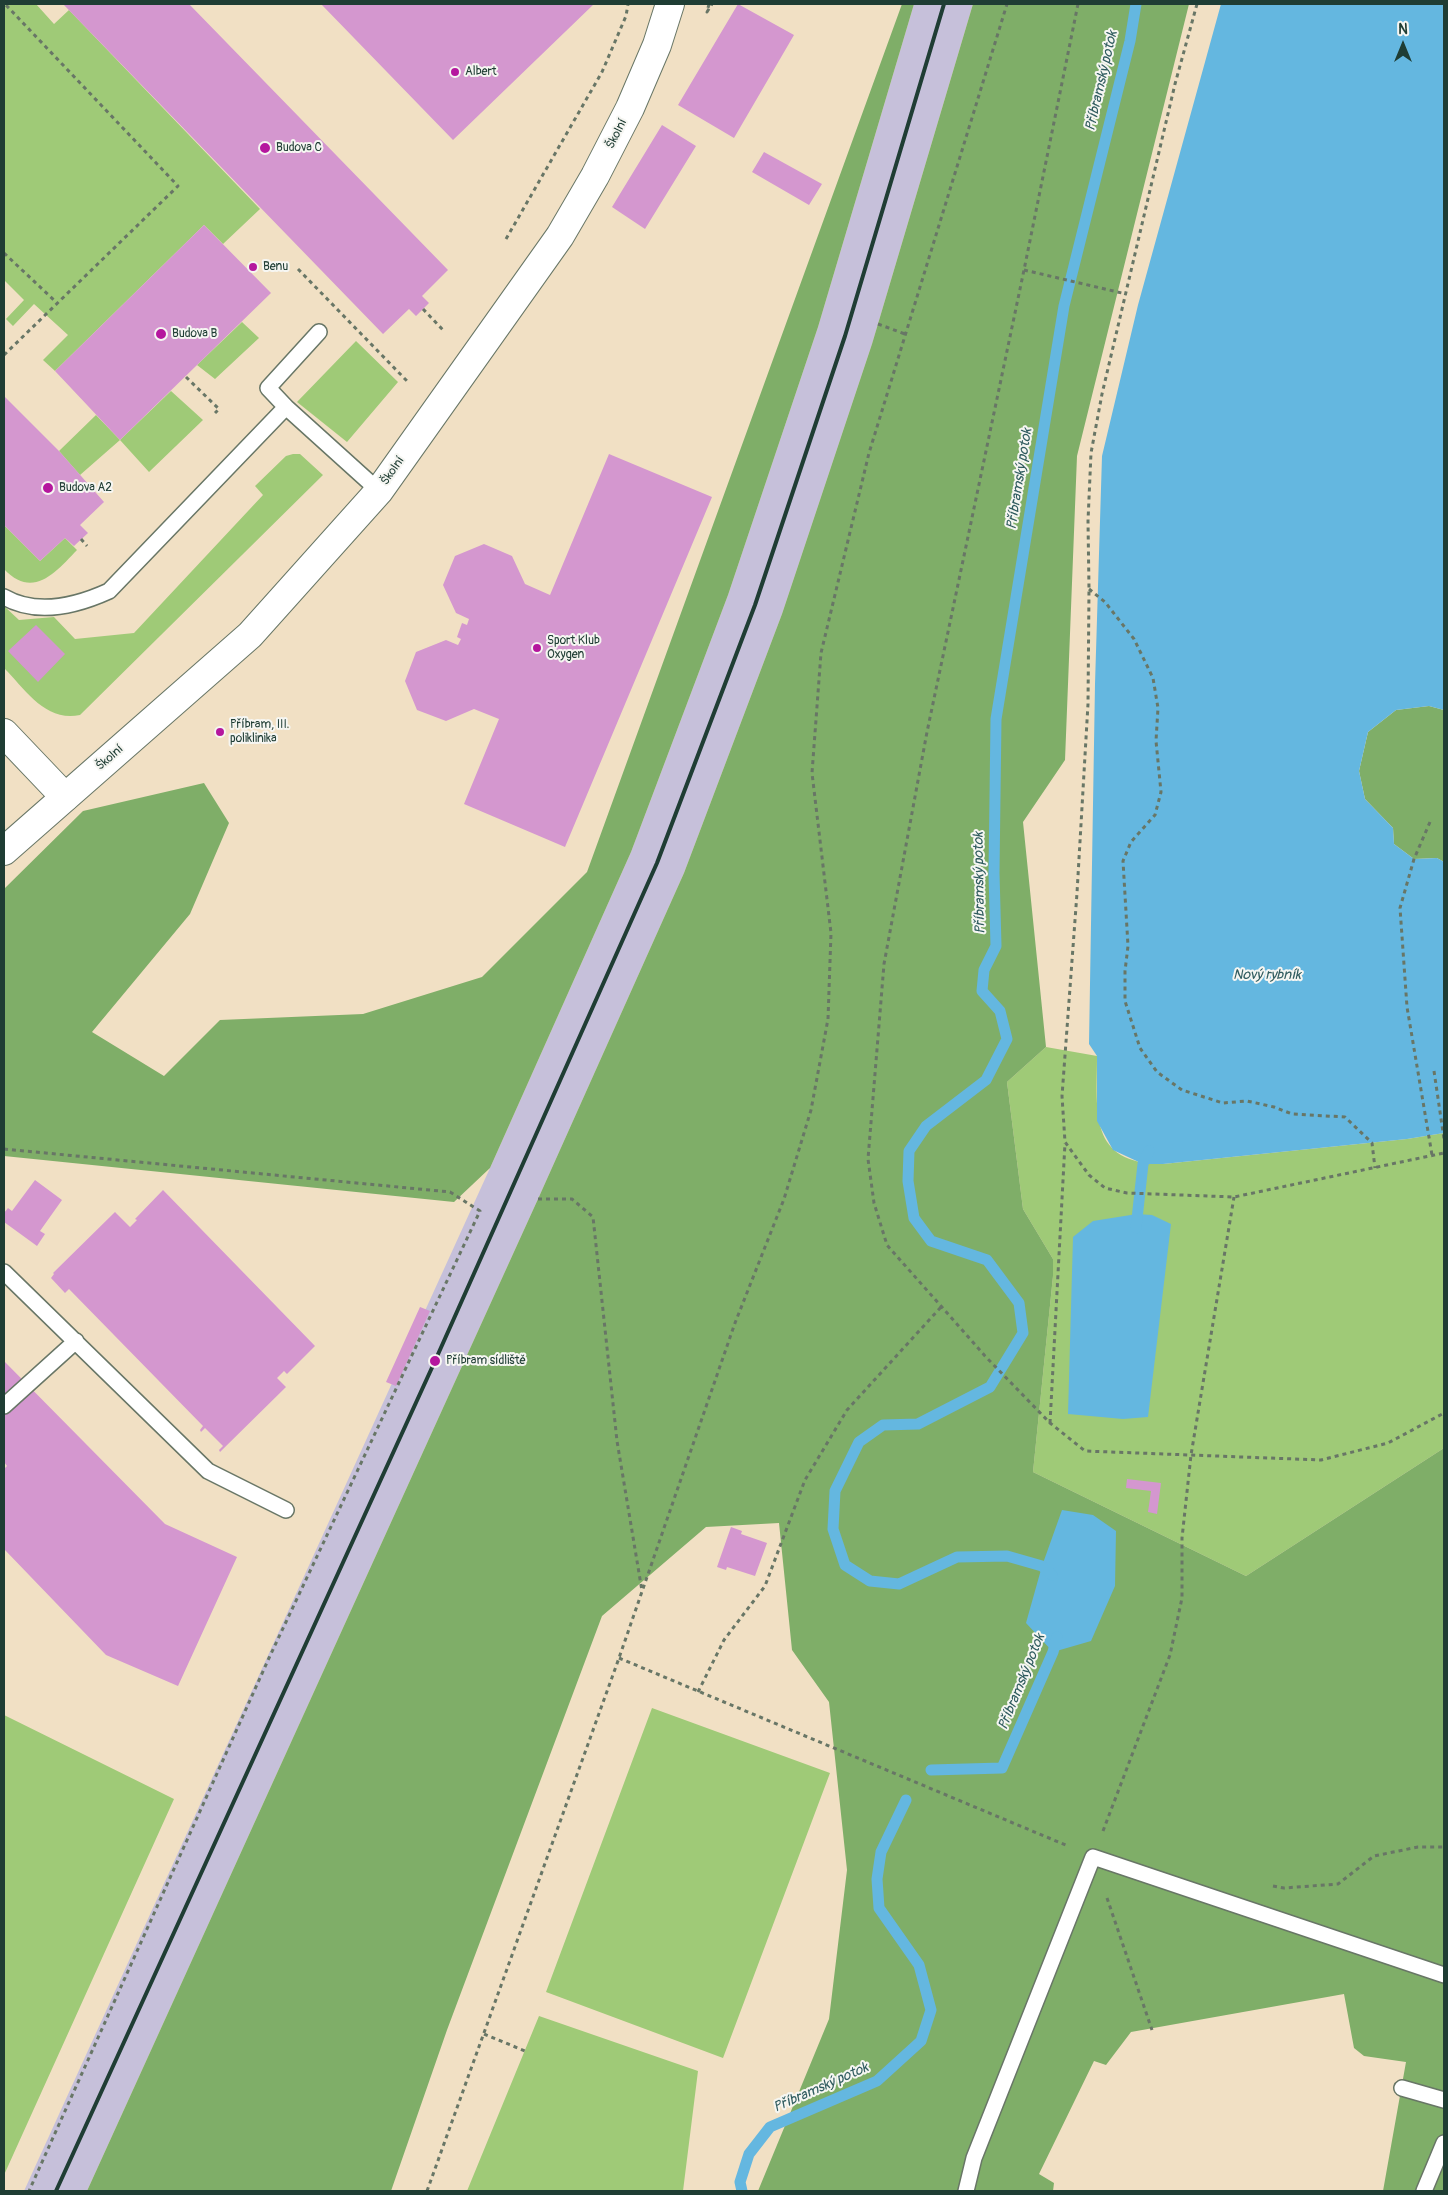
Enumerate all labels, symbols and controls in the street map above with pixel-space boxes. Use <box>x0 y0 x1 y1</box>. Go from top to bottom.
north arrow <box>1378 20 1428 70</box>
text: N <box>1398 21 1408 38</box>
water label: Příbramský potok <box>1082 29 1122 133</box>
place label: Albert <box>465 65 497 79</box>
marker: Albert <box>449 66 461 78</box>
street label: Školní <box>603 117 631 151</box>
marker: Budova C <box>258 141 272 155</box>
place label: Budova C <box>276 141 322 155</box>
place label: Benu <box>263 260 288 274</box>
marker: Benu <box>247 261 259 273</box>
marker: Budova B <box>154 327 168 341</box>
place label: Budova B <box>172 327 217 341</box>
water label: Příbramský potok <box>1004 427 1036 531</box>
street label: Školní <box>378 454 408 488</box>
marker: Budova A2 <box>41 481 55 495</box>
place label: Budova A2 <box>59 481 112 495</box>
place label: Sport Klub Oxygen <box>547 634 600 662</box>
marker: Sport Klub Oxygen <box>531 642 543 654</box>
place label: Příbram, III. poliklinika <box>230 718 289 746</box>
marker: Příbram, III. poliklinika <box>214 726 226 738</box>
street label: Školní <box>93 742 127 774</box>
water label: Příbramský potok <box>971 832 989 934</box>
water label: Nový rybník <box>1233 967 1301 983</box>
marker: Příbram sídliště <box>428 1354 442 1368</box>
place label: Příbram sídliště <box>446 1354 526 1368</box>
water label: Příbramský potok <box>995 1632 1049 1732</box>
water label: Příbramský potok <box>771 2060 871 2116</box>

